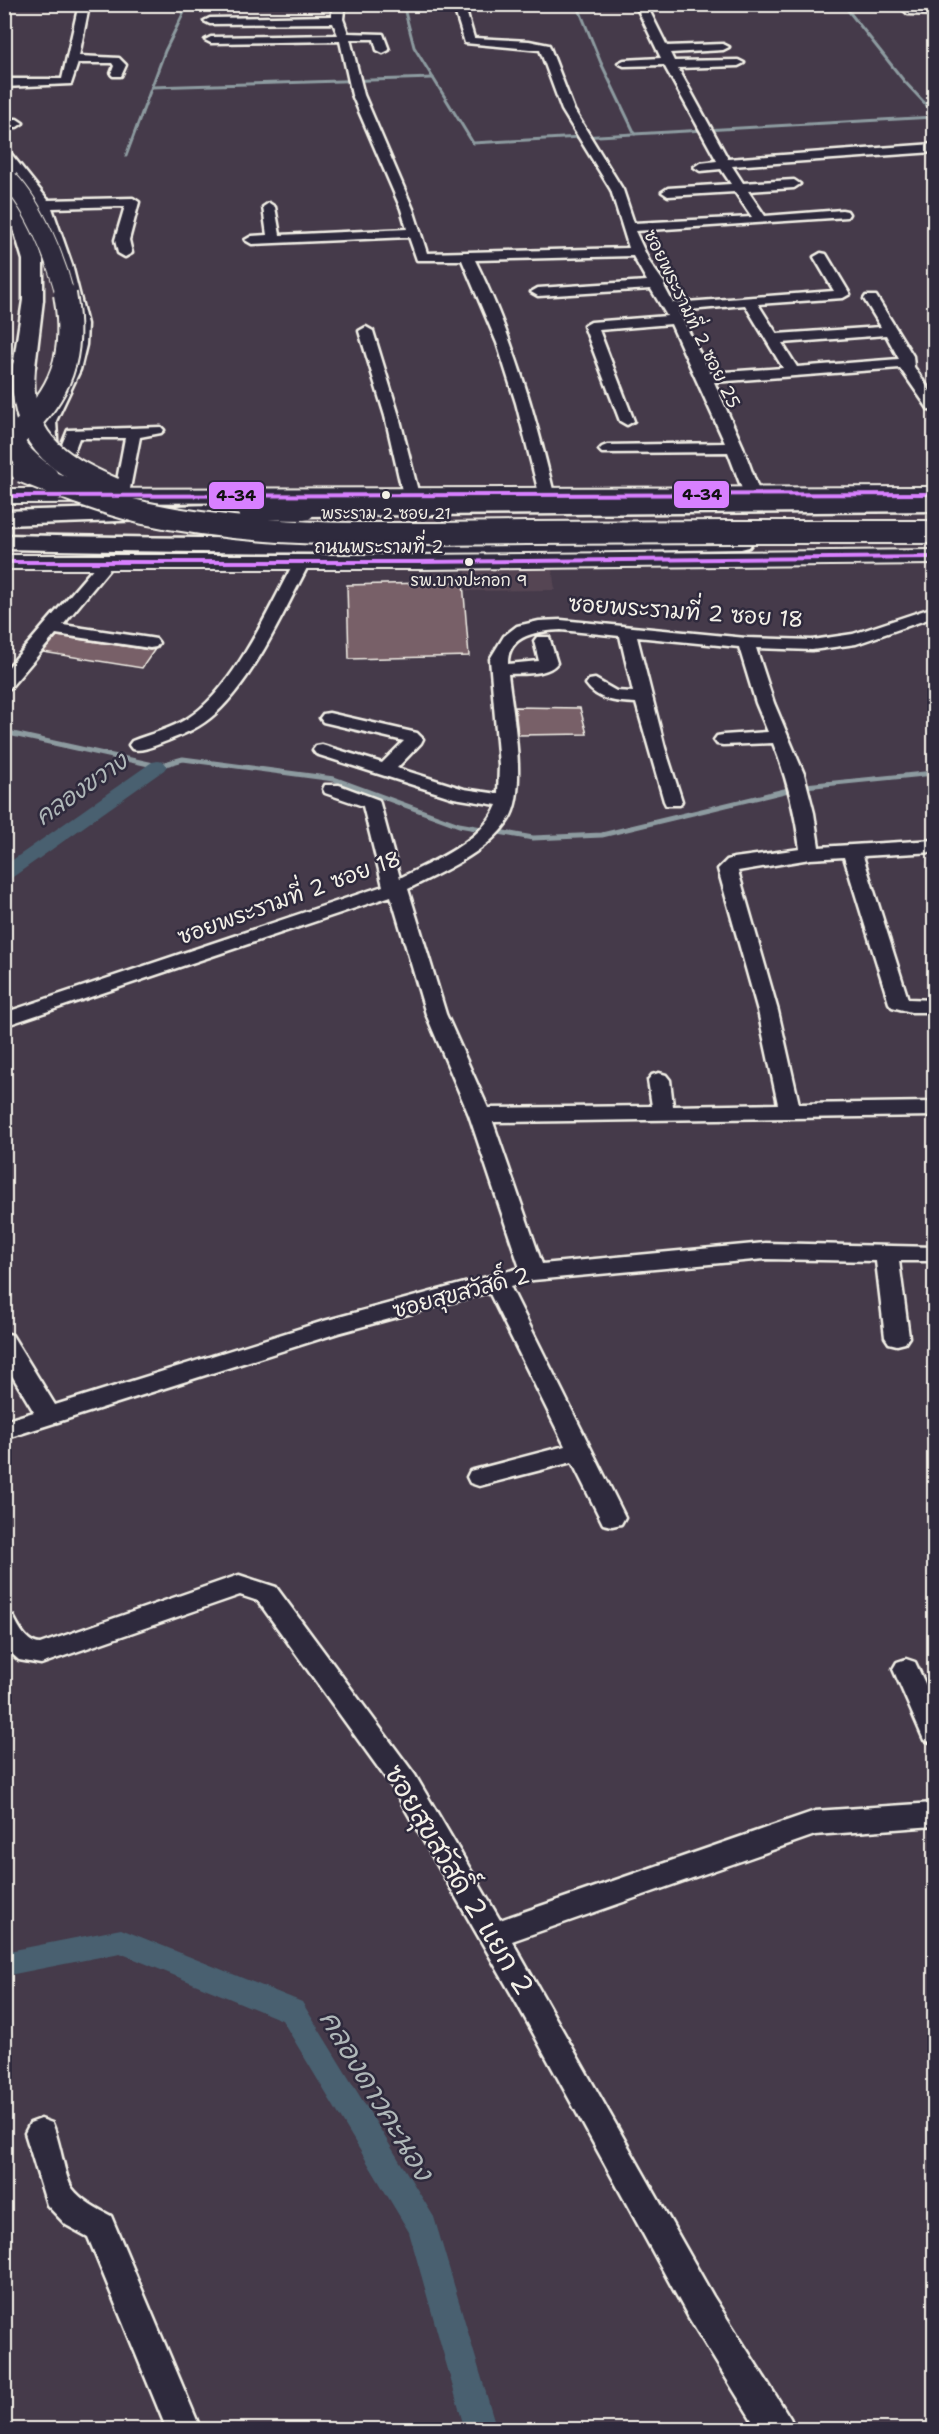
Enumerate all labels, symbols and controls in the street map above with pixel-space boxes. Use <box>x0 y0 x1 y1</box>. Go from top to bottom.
street label: ซอยพระรามที่ 2 ซอย 25 <box>638 223 751 412</box>
line badge: 4-34 <box>673 480 730 509</box>
line badge: 4-34 <box>208 481 265 510</box>
text: 4-34 <box>682 484 722 505</box>
text: 4-34 <box>216 485 256 506</box>
marker: พระราม 2 ซอย 21 <box>380 489 392 501</box>
place label: พระราม 2 ซอย 21 <box>321 503 451 524</box>
street label: ถนนพระรามที่ 2 <box>314 529 444 559</box>
marker: รพ.บางปะกอก 9 <box>463 556 475 568</box>
place label: รพ.บางปะกอก 9 <box>411 570 527 591</box>
street label: ซอยพระรามที่ 2 ซอย 18 <box>567 583 805 634</box>
water label: คลองขวาง <box>28 744 135 832</box>
street label: ซอยพระรามที่ 2 ซอย 18 <box>171 838 405 951</box>
street label: ซอยสุขสวัสดิ์ 2 <box>388 1255 533 1327</box>
street label: ซอยสุขสวัสดิ์ 2 แยก 2 <box>374 1755 548 2003</box>
water label: คลองดาวคะนอง <box>311 2003 444 2189</box>

